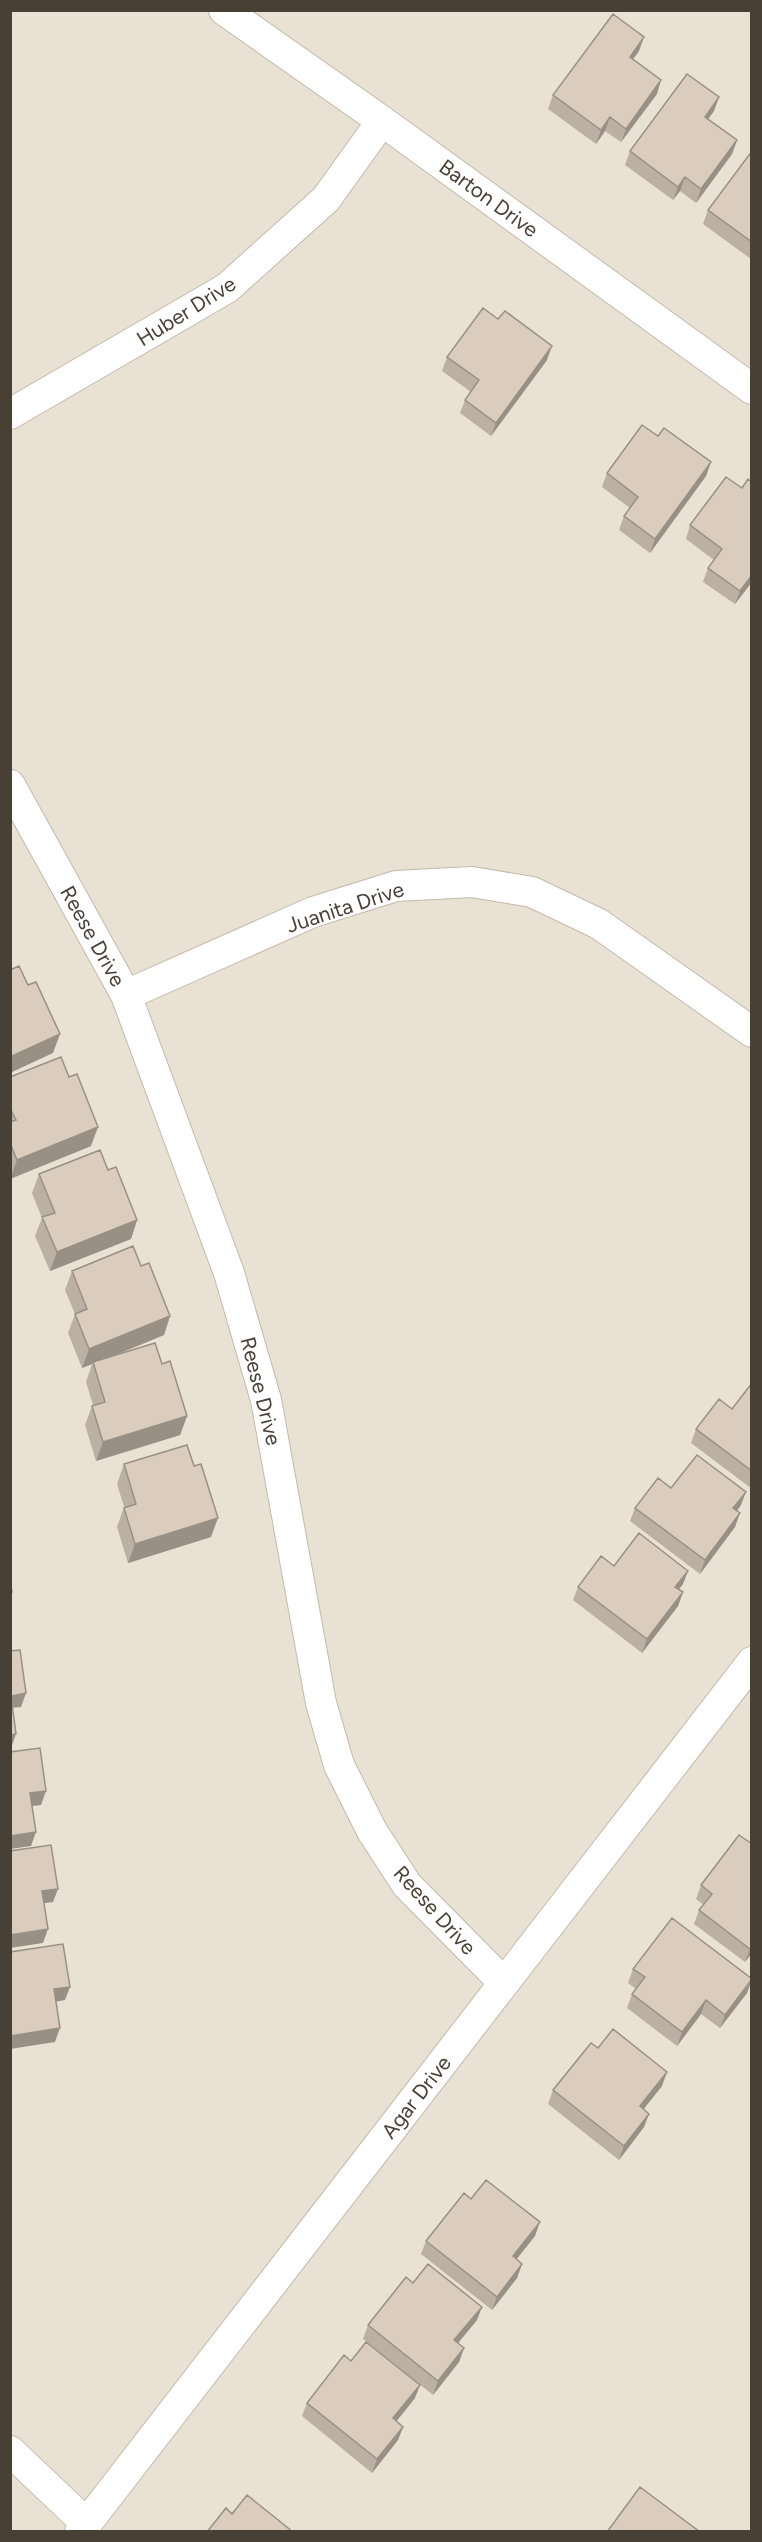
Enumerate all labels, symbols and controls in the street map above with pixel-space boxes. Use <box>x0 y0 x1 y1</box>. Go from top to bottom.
street label: Barton Drive <box>435 154 543 242</box>
street label: Huber Drive <box>132 271 240 351</box>
street label: Juanita Drive <box>283 876 407 938</box>
street label: Reese Drive <box>55 881 131 991</box>
street label: Reese Drive <box>235 1334 287 1448</box>
street label: Reese Drive <box>389 1860 481 1960</box>
street label: Agar Drive <box>376 2051 456 2143</box>

